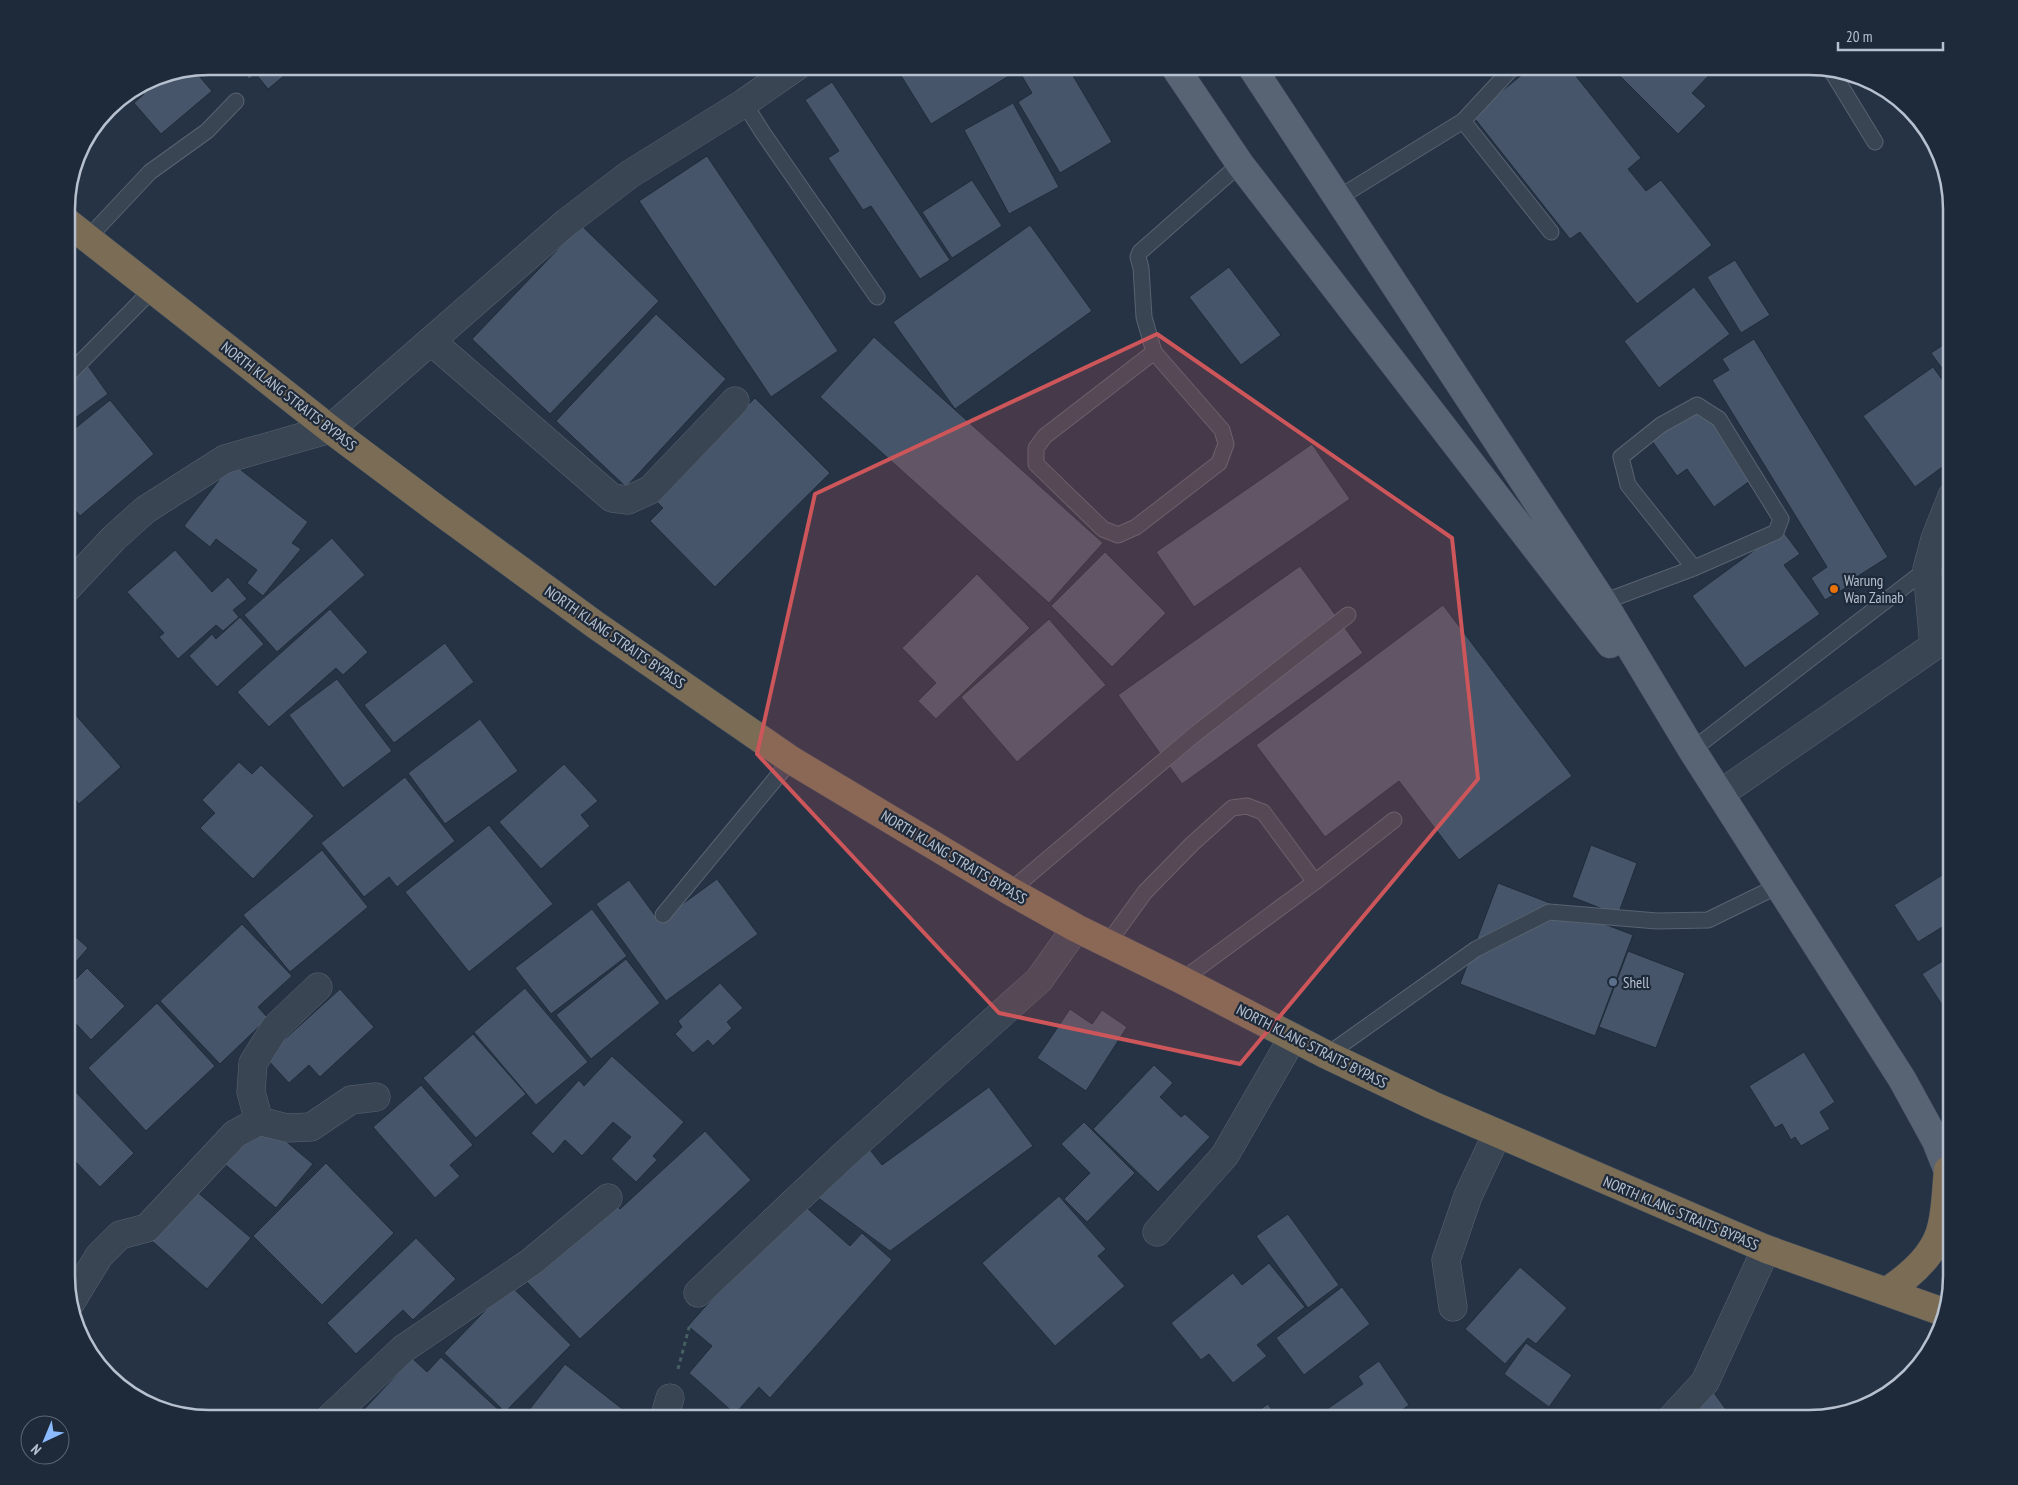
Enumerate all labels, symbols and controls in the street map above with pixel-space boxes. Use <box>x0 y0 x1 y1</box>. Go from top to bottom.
scale bar <box>1838 20 1943 52</box>
text: 20 m <box>1846 27 1872 46</box>
street label: NORTH KLANG STRAITS BYPASS <box>217 337 361 455</box>
place label: Warung Wan Zainab <box>1844 571 1904 607</box>
street label: NORTH KLANG STRAITS BYPASS <box>541 581 689 693</box>
marker: Warung Wan Zainab <box>1828 583 1840 595</box>
street label: NORTH KLANG STRAITS BYPASS <box>878 806 1030 908</box>
place label: Shell <box>1623 973 1650 992</box>
marker: Shell <box>1607 976 1619 988</box>
street label: NORTH KLANG STRAITS BYPASS <box>1233 1000 1391 1092</box>
street label: NORTH KLANG STRAITS BYPASS <box>1600 1172 1762 1254</box>
north arrow <box>20 1415 70 1465</box>
text: N <box>27 1440 45 1458</box>

